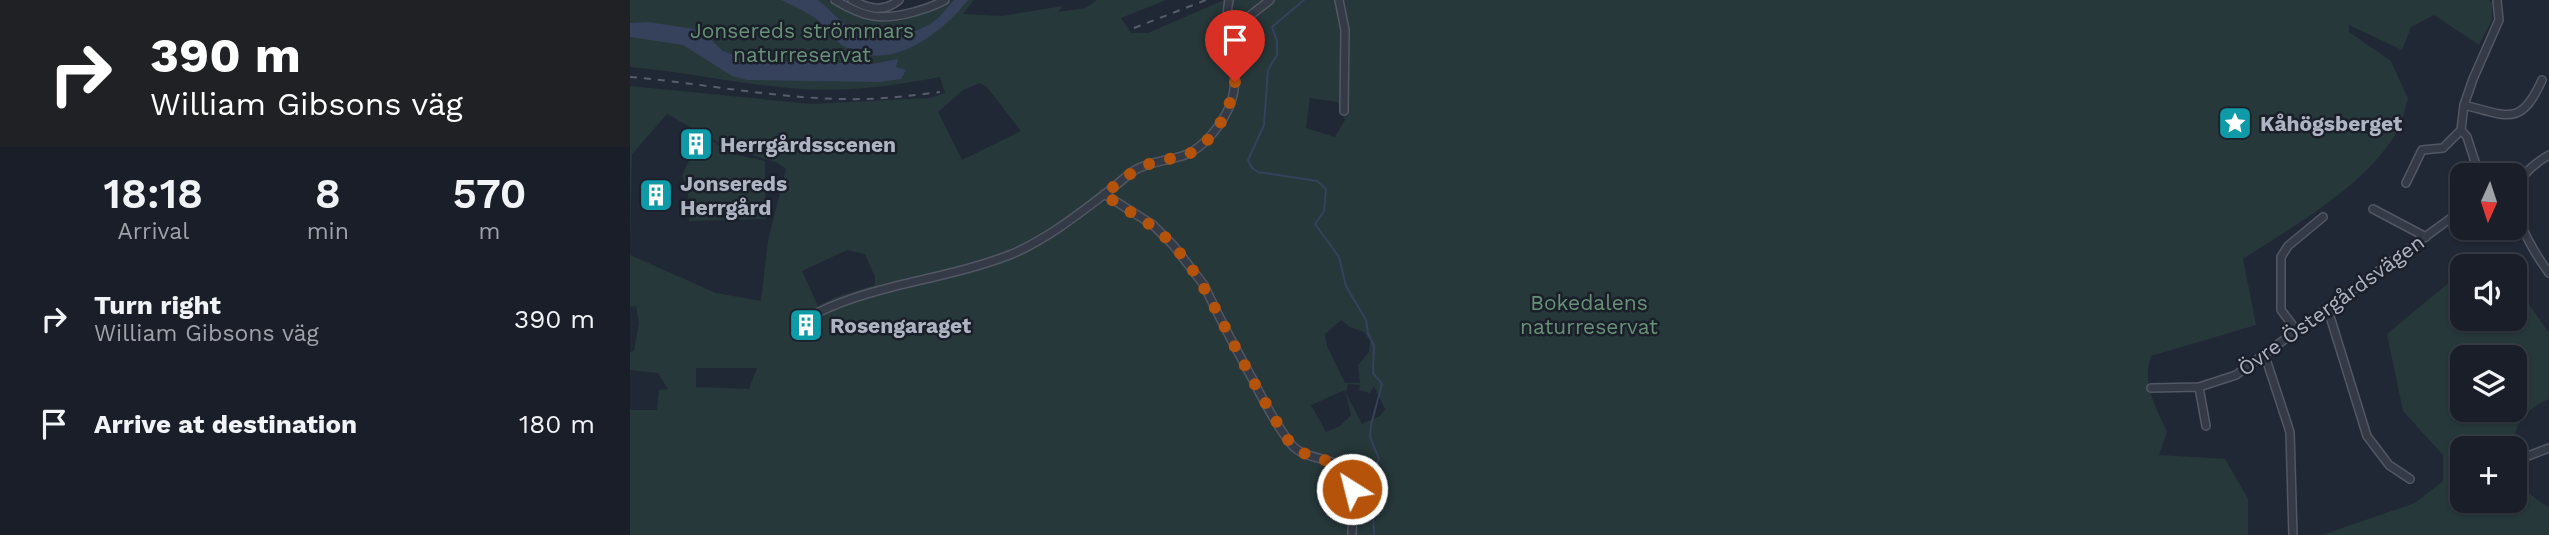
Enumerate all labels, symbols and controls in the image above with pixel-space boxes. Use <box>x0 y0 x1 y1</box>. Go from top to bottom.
pin <box>1205 10 1265 82</box>
park label: Jonsereds strömmars naturreservat <box>690 18 914 67</box>
icon: arrive <box>1216 21 1254 59</box>
text: 390 m <box>150 26 301 84</box>
icon: right <box>35 28 126 119</box>
text: William Gibsons väg <box>150 85 463 123</box>
place icon: Kåhögsberget <box>2216 104 2254 142</box>
place label: Kåhögsberget <box>2260 111 2402 136</box>
building icon: Herrgårdsscenen <box>677 125 715 163</box>
place label: Herrgårdsscenen <box>720 132 896 157</box>
north arrow <box>2450 163 2527 240</box>
map controls <box>2450 163 2527 513</box>
text: 18:18 <box>103 169 203 218</box>
text: 8 <box>315 169 341 218</box>
text: 570 <box>452 169 527 218</box>
place label: Jonsereds Herrgård <box>680 171 787 220</box>
building icon: Jonsereds Herrgård <box>637 176 675 214</box>
text: Arrival <box>117 218 189 245</box>
text: min <box>307 218 349 245</box>
text: m <box>479 218 500 245</box>
street label: Övre Östergårdsvägen <box>2233 229 2429 381</box>
button: sound <box>2450 254 2527 331</box>
text: Turn right <box>94 290 221 320</box>
park label: Bokedalens naturreservat <box>1520 290 1658 339</box>
icon: right <box>35 300 73 338</box>
text: 390 m <box>514 304 595 334</box>
building icon: Rosengaraget <box>787 306 825 344</box>
place label: Rosengaraget <box>830 313 971 338</box>
text: William Gibsons väg <box>94 320 319 347</box>
button: layers <box>2450 345 2527 422</box>
icon: arrive <box>35 405 73 443</box>
text: Arrive at destination <box>94 409 357 439</box>
text: 180 m <box>519 409 595 439</box>
button: + <box>2450 436 2527 513</box>
position arrow <box>1315 452 1389 526</box>

